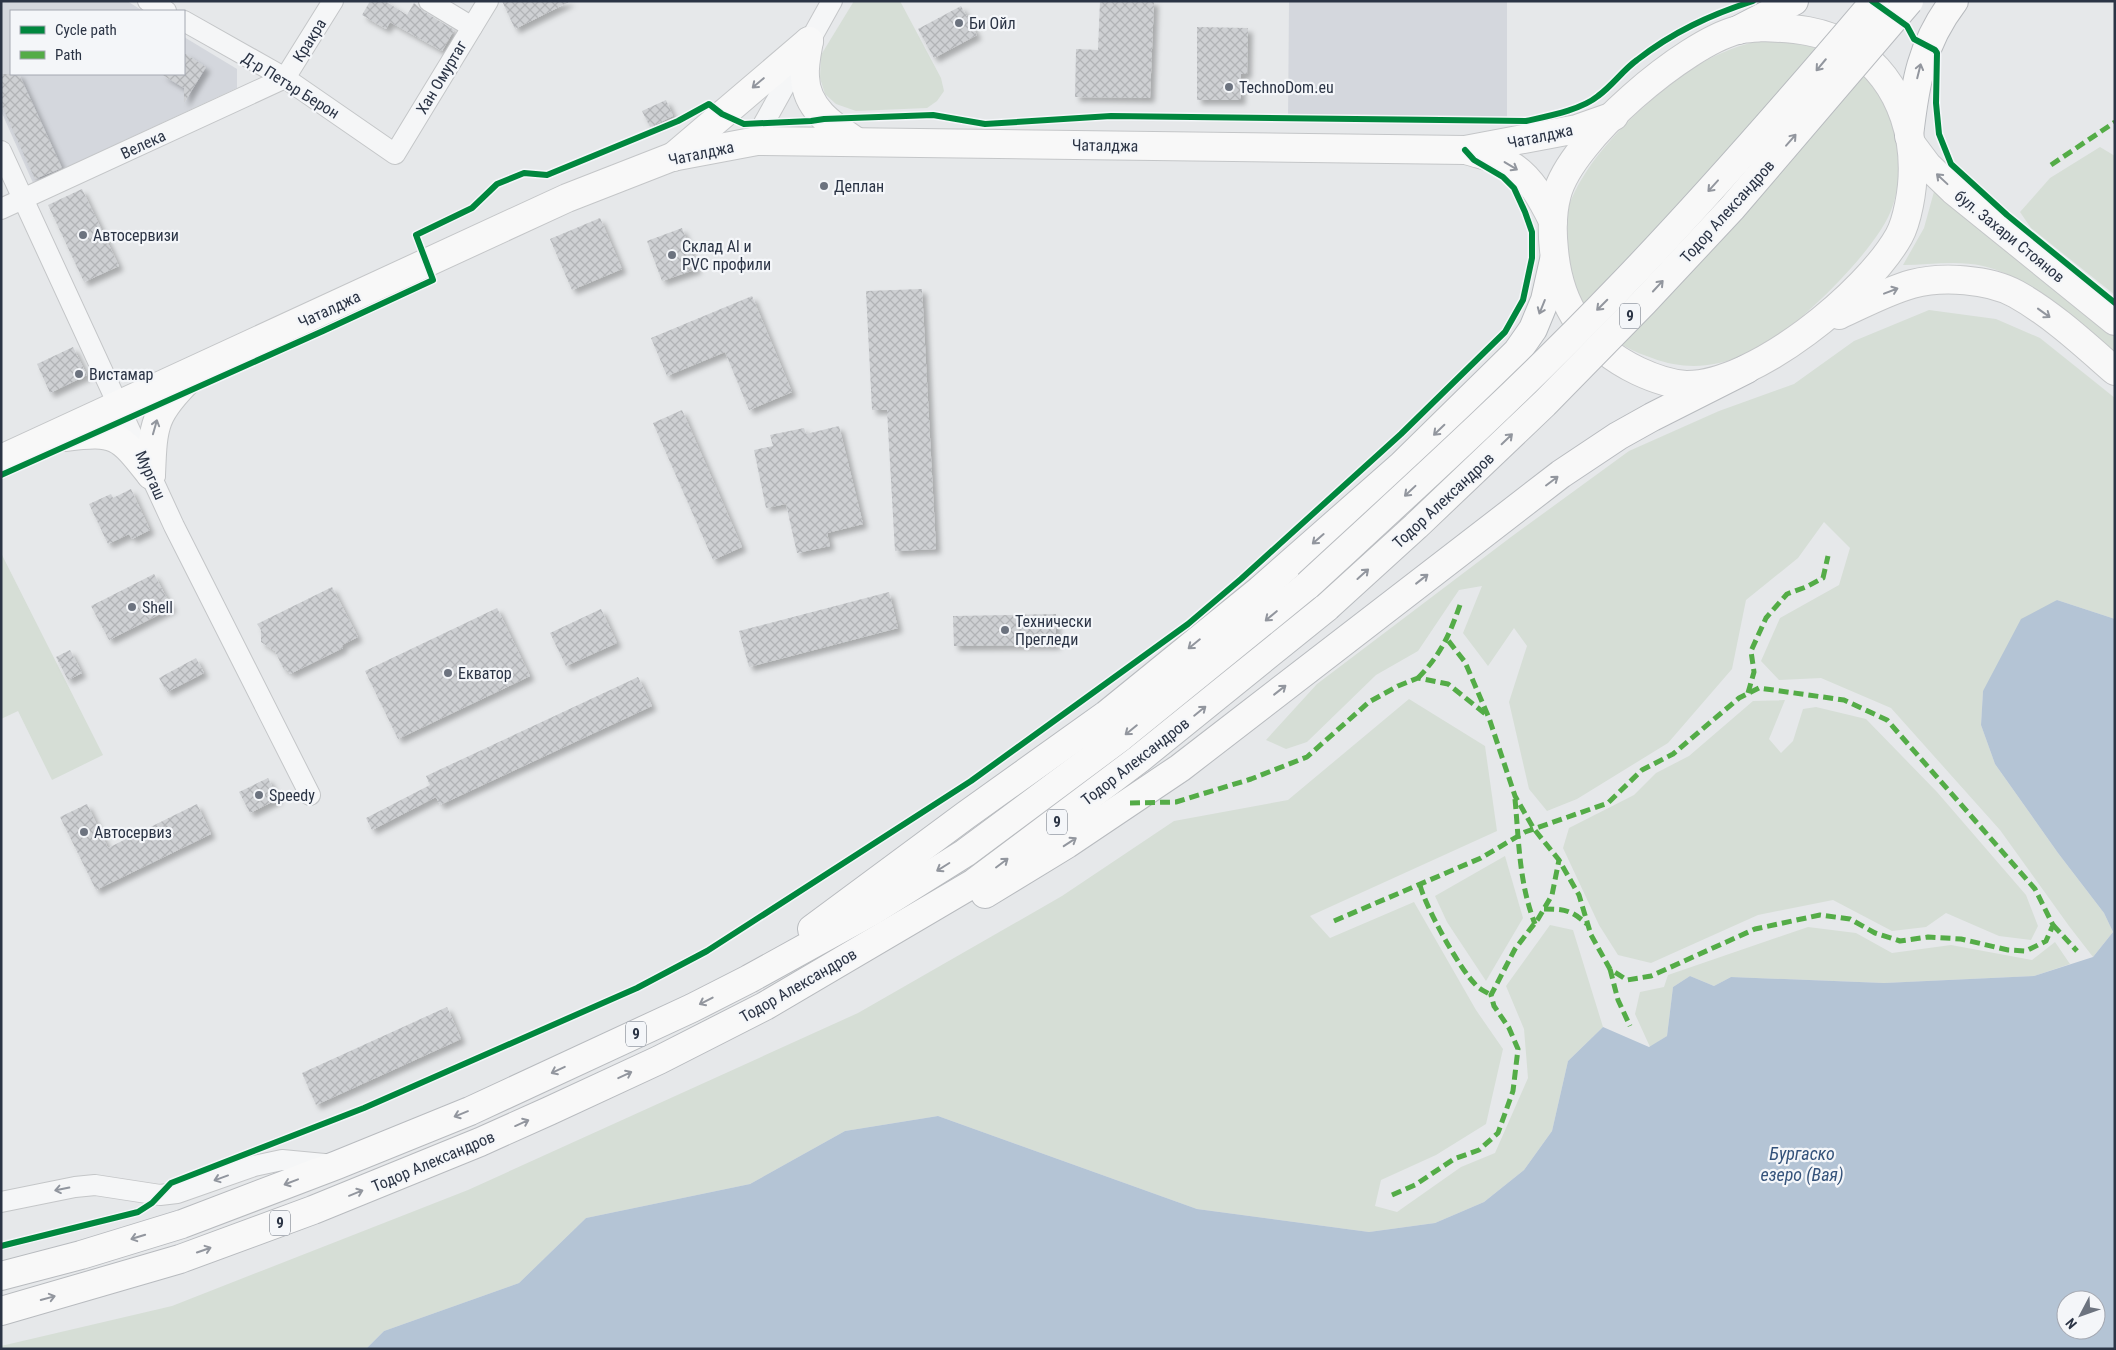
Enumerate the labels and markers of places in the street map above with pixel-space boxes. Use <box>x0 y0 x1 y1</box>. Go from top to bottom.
place label: Би Ойл <box>969 14 1016 33</box>
marker: Би Ойл <box>953 17 965 29</box>
place label: TechnoDom.eu <box>1239 78 1334 97</box>
marker: TechnoDom.eu <box>1223 81 1235 93</box>
place label: Деплан <box>834 177 884 196</box>
marker: Деплан <box>818 180 830 192</box>
place label: Автосервизи <box>93 226 179 245</box>
marker: Автосервизи <box>77 229 89 241</box>
place label: Склад Al и PVC профили <box>682 237 771 274</box>
marker: Склад Al и PVC профили <box>666 249 678 261</box>
place label: Вистамар <box>89 365 154 384</box>
marker: Вистамар <box>73 368 85 380</box>
place label: Shell <box>142 598 173 617</box>
marker: Shell <box>126 601 138 613</box>
place label: Технически Прегледи <box>1015 612 1092 649</box>
marker: Технически Прегледи <box>999 624 1011 636</box>
place label: Екватор <box>458 664 512 683</box>
marker: Екватор <box>442 667 454 679</box>
place label: Speedy <box>269 786 315 805</box>
marker: Speedy <box>253 789 265 801</box>
place label: Автосервиз <box>94 823 172 842</box>
marker: Автосервиз <box>78 826 90 838</box>

